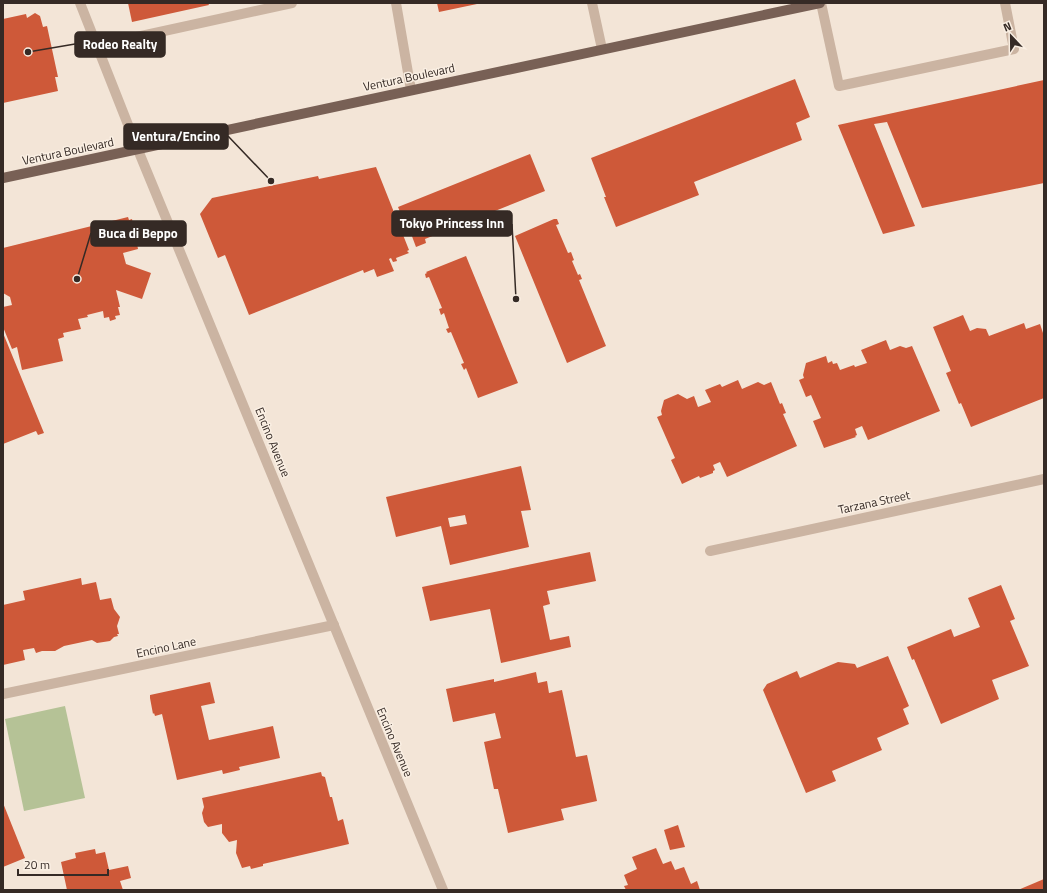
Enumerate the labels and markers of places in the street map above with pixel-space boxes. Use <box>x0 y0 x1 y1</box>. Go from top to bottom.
callout: Rodeo Realty <box>75 32 165 57</box>
callout: Ventura/Encino <box>124 124 228 149</box>
callout: Tokyo Princess Inn <box>392 211 512 236</box>
callout: Buca di Beppo <box>91 221 186 246</box>

